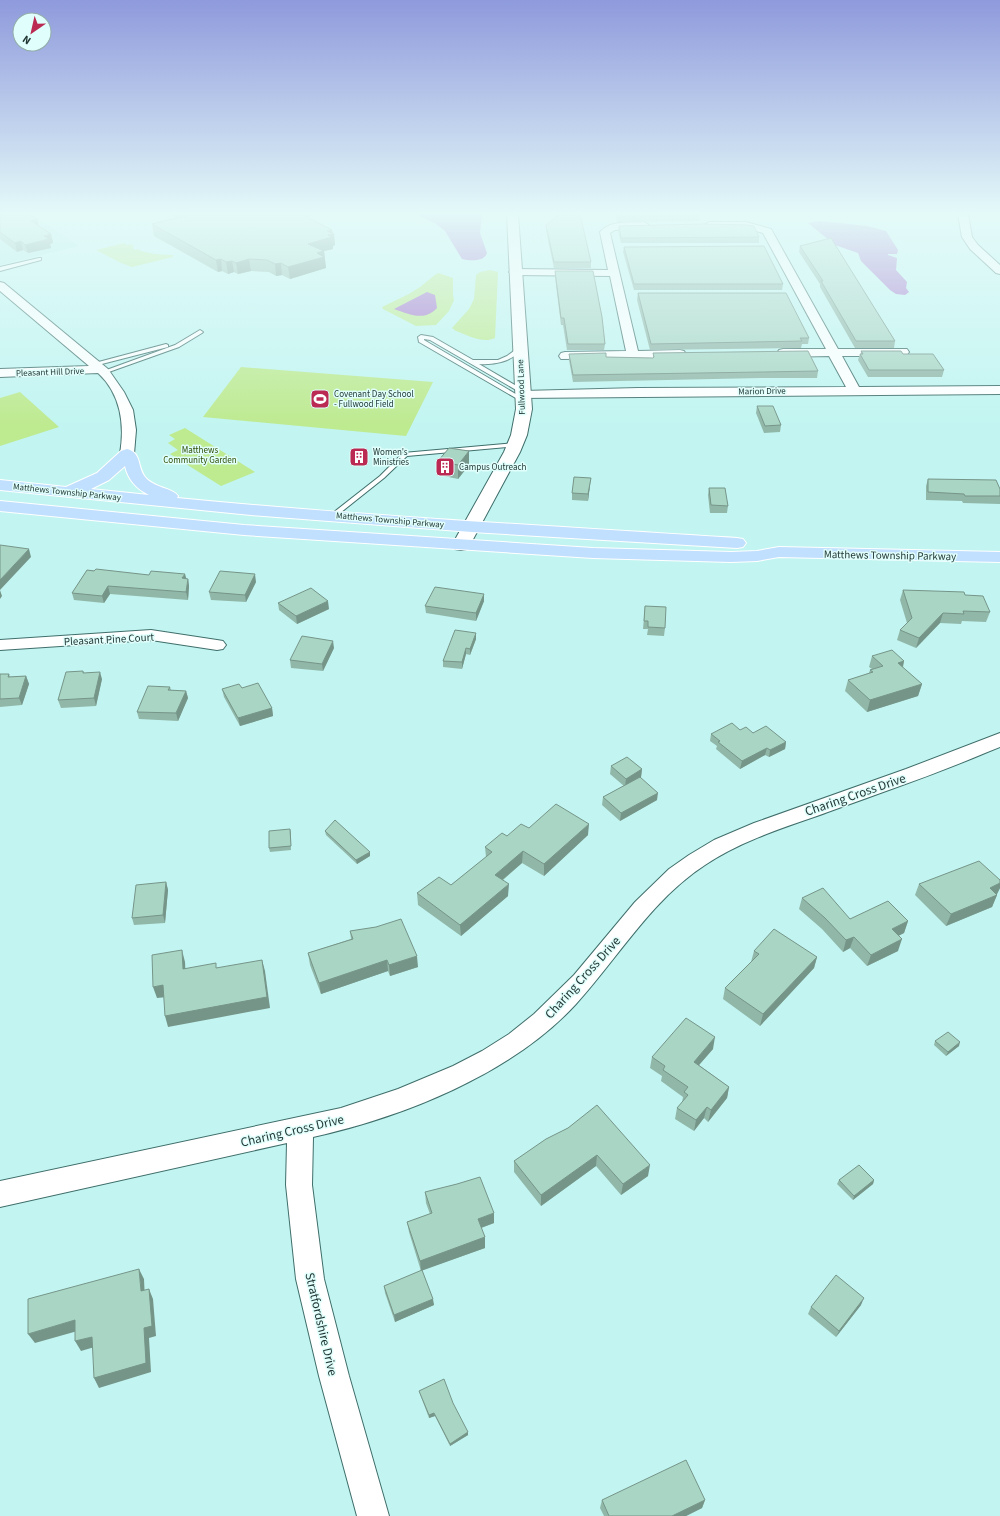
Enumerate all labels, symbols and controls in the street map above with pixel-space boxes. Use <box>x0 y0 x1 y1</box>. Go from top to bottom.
north arrow <box>12 12 52 52</box>
text: N <box>19 32 34 48</box>
street label: Fullwood Lane <box>514 359 529 415</box>
street label: Pleasant Hill Drive <box>16 365 85 380</box>
street label: Marion Drive <box>738 385 786 398</box>
sports icon: Covenant Day School - Fullwood Field <box>309 388 331 410</box>
place label: Covenant Day School - Fullwood Field <box>334 388 414 411</box>
park label: Matthews Community Garden <box>163 444 237 467</box>
building icon: Women's Ministries <box>348 446 370 468</box>
place label: Women's Ministries <box>373 446 409 469</box>
building icon: Campus Outreach <box>434 456 456 478</box>
place label: Campus Outreach <box>459 461 527 474</box>
street label: Matthews Township Parkway <box>12 480 122 505</box>
street label: Matthews Township Parkway <box>335 509 445 532</box>
street label: Matthews Township Parkway <box>824 547 956 564</box>
street label: Pleasant Pine Court <box>64 630 155 649</box>
street label: Charing Cross Drive <box>803 769 908 821</box>
street label: Charing Cross Drive <box>541 932 625 1023</box>
street label: Charing Cross Drive <box>239 1110 346 1152</box>
street label: Stratfordshire Drive <box>300 1271 342 1378</box>

